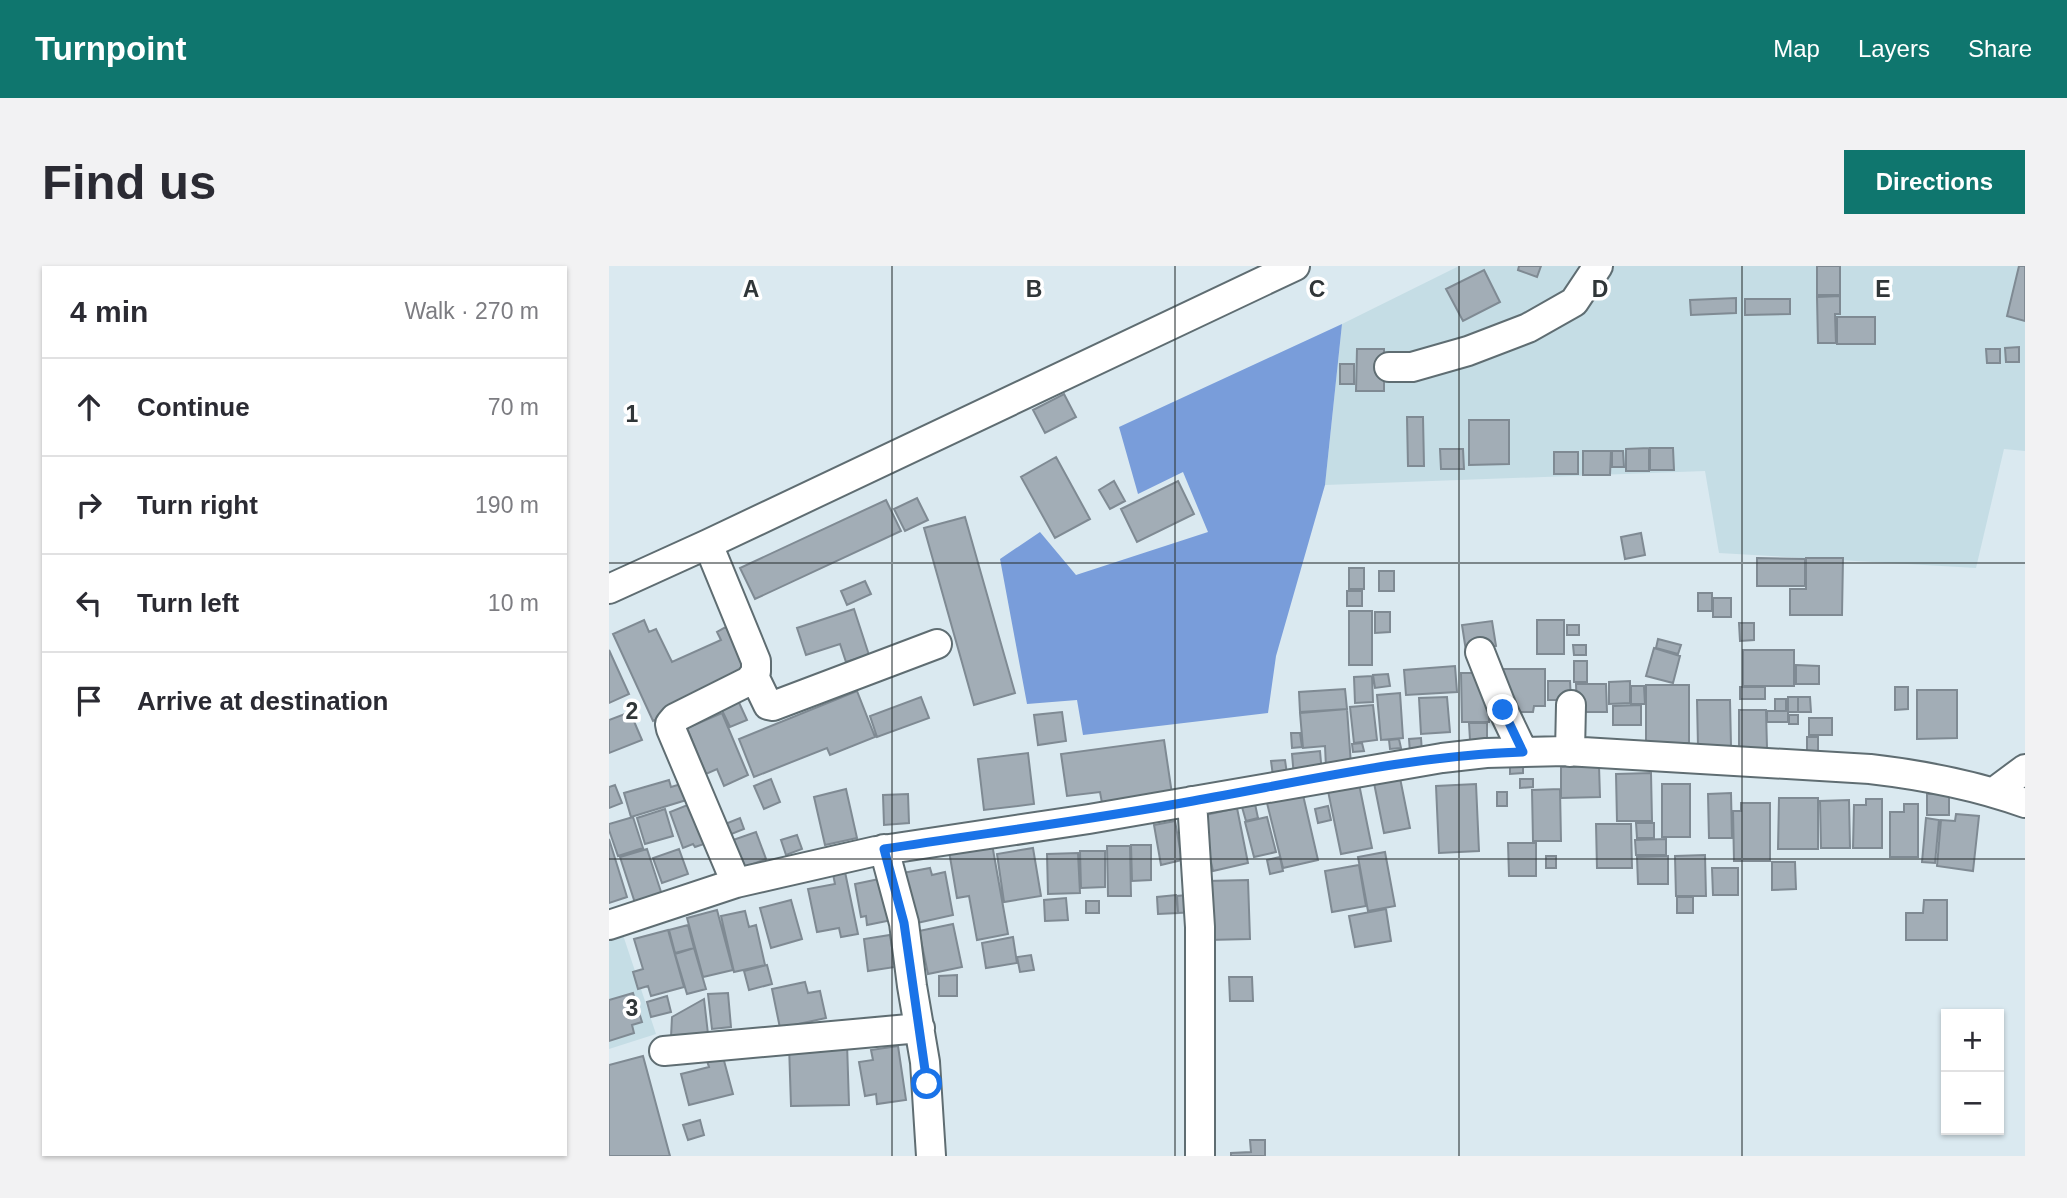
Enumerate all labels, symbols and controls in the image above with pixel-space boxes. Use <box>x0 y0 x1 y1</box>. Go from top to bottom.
text: Turnpoint <box>35 30 187 67</box>
text: Map <box>1773 35 1820 62</box>
text: Layers <box>1858 35 1930 62</box>
text: Share <box>1968 35 2032 62</box>
button: Directions <box>1844 150 2025 214</box>
text: Find us <box>42 155 216 209</box>
text: A <box>743 276 759 302</box>
text: B <box>1026 276 1042 302</box>
text: C <box>1309 276 1325 302</box>
text: D <box>1592 276 1608 302</box>
text: E <box>1875 276 1891 302</box>
text: 4 min <box>70 295 148 328</box>
text: Walk · 270 m <box>404 298 539 324</box>
icon: ahead <box>70 388 108 426</box>
text: Continue <box>137 392 250 422</box>
text: 70 m <box>488 394 539 420</box>
text: 1 <box>626 401 639 427</box>
icon: right <box>70 486 108 524</box>
text: Turn right <box>137 490 258 520</box>
text: 190 m <box>475 492 539 518</box>
icon: left <box>70 584 108 622</box>
text: Turn left <box>137 588 239 618</box>
text: 10 m <box>488 590 539 616</box>
icon: arrive <box>70 682 108 720</box>
text: Arrive at destination <box>137 686 388 716</box>
route end <box>1487 694 1518 725</box>
text: 2 <box>626 698 638 724</box>
text: 3 <box>626 995 638 1021</box>
map controls <box>1941 1009 2004 1135</box>
button: + <box>1941 1009 2004 1072</box>
route start <box>911 1068 942 1099</box>
button: − <box>1941 1072 2004 1135</box>

